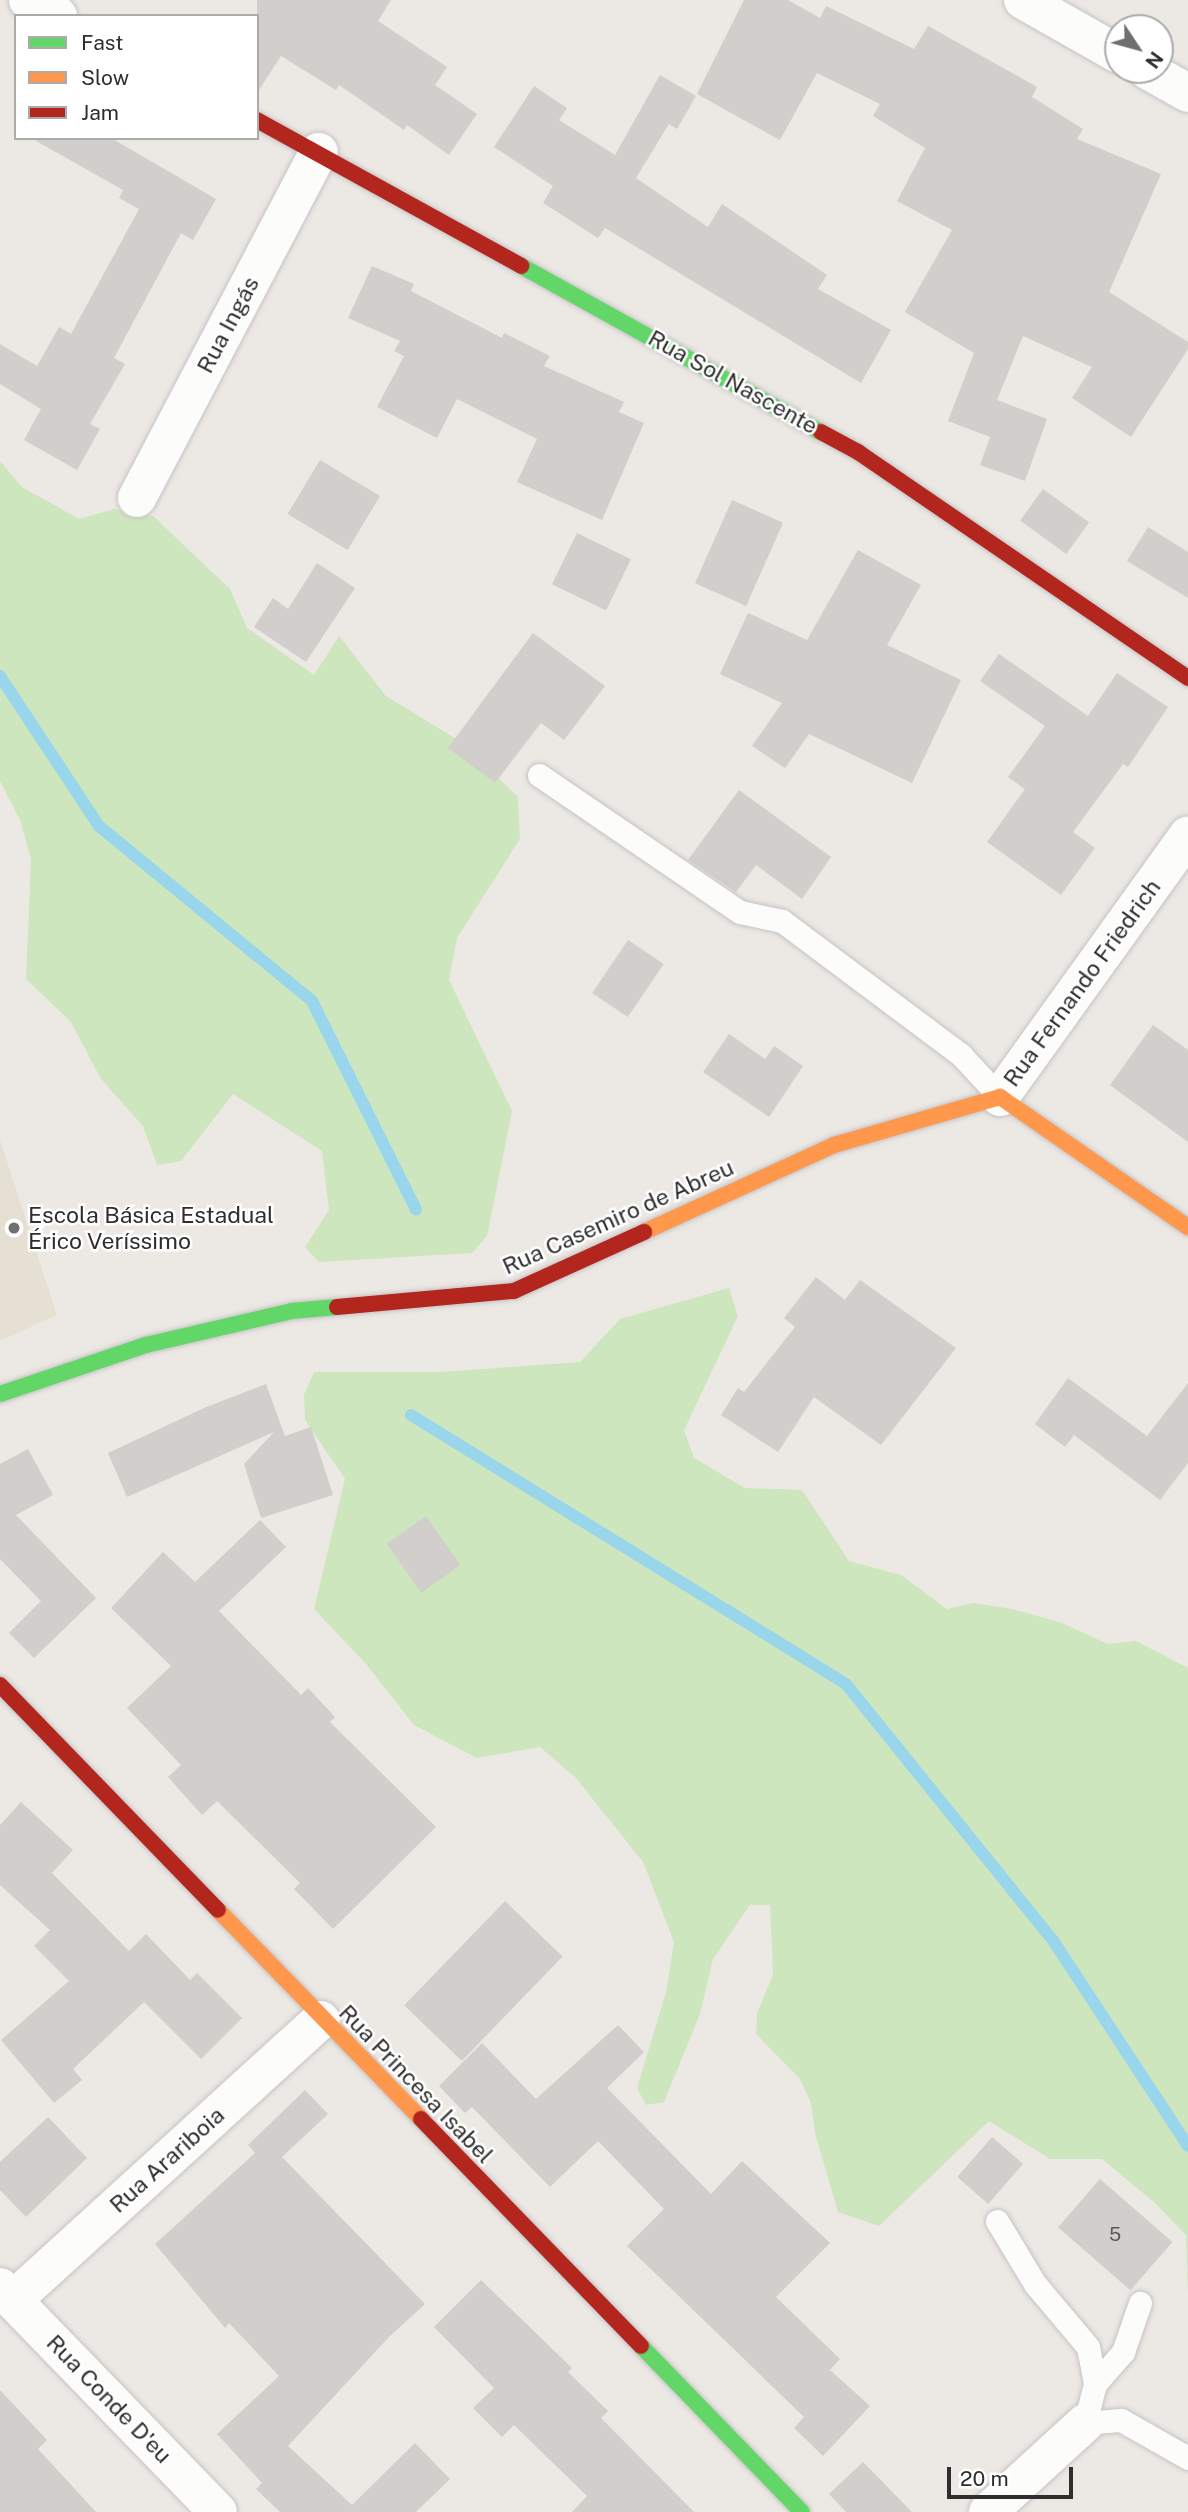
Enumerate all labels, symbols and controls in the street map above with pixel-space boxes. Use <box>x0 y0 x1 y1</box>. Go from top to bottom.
legend <box>14 14 259 140</box>
north arrow <box>1104 14 1174 84</box>
text: Fast <box>81 30 123 55</box>
text: N <box>1141 48 1168 73</box>
text: Slow <box>81 65 129 90</box>
text: Jam <box>81 100 119 125</box>
street label: Rua Ingás <box>191 272 265 378</box>
street label: Rua Sol Nascente <box>643 324 823 440</box>
street label: Rua Fernando Friedrich <box>998 874 1166 1092</box>
street label: Rua Casemiro de Abreu <box>498 1153 738 1281</box>
place label: Escola Básica Estadual Érico Veríssimo <box>28 1201 274 1255</box>
marker: Escola Básica Estadual Érico Veríssimo <box>6 1220 22 1236</box>
street label: Rua Princesa Isabel <box>333 1999 499 2169</box>
street label: Rua Arariboia <box>104 2101 230 2219</box>
house number: 5 <box>1109 2224 1121 2246</box>
street label: Rua Conde D'eu <box>41 2329 177 2469</box>
scale bar <box>950 2452 1076 2496</box>
text: 20 m <box>960 2466 1009 2491</box>

